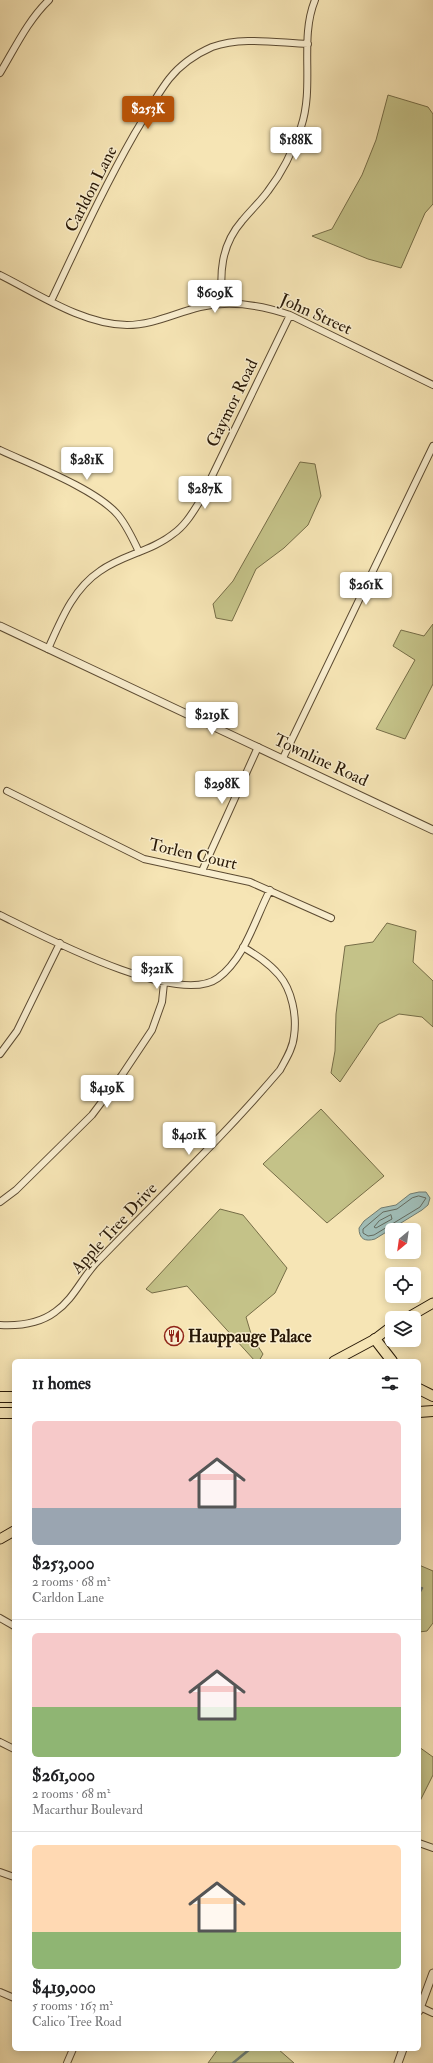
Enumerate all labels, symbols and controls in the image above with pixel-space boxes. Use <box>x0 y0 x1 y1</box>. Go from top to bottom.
pin: $253K <box>120 96 176 130</box>
text: $253K <box>131 101 165 117</box>
pin: $188K <box>268 127 324 161</box>
text: $188K <box>279 132 313 148</box>
street label: Carldon Lane <box>60 142 122 236</box>
pin: $609K <box>187 280 243 314</box>
text: $609K <box>197 285 233 301</box>
street label: John Street <box>275 288 356 340</box>
street label: Gaymor Road <box>202 355 264 451</box>
pin: $281K <box>59 447 115 481</box>
text: $281K <box>70 452 104 468</box>
pin: $287K <box>177 476 233 510</box>
text: $287K <box>187 481 223 497</box>
pin: $261K <box>338 572 394 606</box>
text: $261K <box>349 577 383 593</box>
pin: $219K <box>184 702 240 736</box>
text: $219K <box>195 707 229 723</box>
street label: Townline Road <box>271 729 372 791</box>
pin: $298K <box>194 771 250 805</box>
text: $298K <box>204 776 240 792</box>
street label: Torlen Court <box>147 834 240 874</box>
pin: $321K <box>129 956 185 990</box>
text: $321K <box>141 961 173 977</box>
pin: $419K <box>79 1075 135 1109</box>
text: $419K <box>90 1080 124 1096</box>
pin: $401K <box>161 1122 217 1156</box>
text: $401K <box>172 1127 206 1143</box>
street label: Apple Tree Drive <box>66 1178 162 1279</box>
north arrow <box>385 1223 421 1259</box>
map controls <box>385 1223 421 1347</box>
button: locate <box>385 1267 421 1303</box>
button: layers <box>385 1311 421 1347</box>
restaurant icon: Hauppauge Palace <box>163 1325 185 1347</box>
place label: Hauppauge Palace <box>188 1326 312 1348</box>
icon: filters <box>379 1372 401 1394</box>
text: 11 homes <box>32 1373 91 1394</box>
icon: home <box>181 1447 253 1519</box>
text: $253,000 <box>32 1553 94 1574</box>
text: 2 rooms · 68 m² <box>32 1574 110 1590</box>
text: Carldon Lane <box>32 1590 104 1606</box>
icon: home <box>181 1659 253 1731</box>
text: $261,000 <box>32 1765 95 1786</box>
text: 2 rooms · 68 m² <box>32 1786 110 1802</box>
text: Macarthur Boulevard <box>32 1802 143 1818</box>
icon: home <box>181 1871 253 1943</box>
text: $419,000 <box>32 1977 96 1998</box>
text: 5 rooms · 163 m² <box>32 1998 113 2014</box>
text: Calico Tree Road <box>32 2014 122 2030</box>

